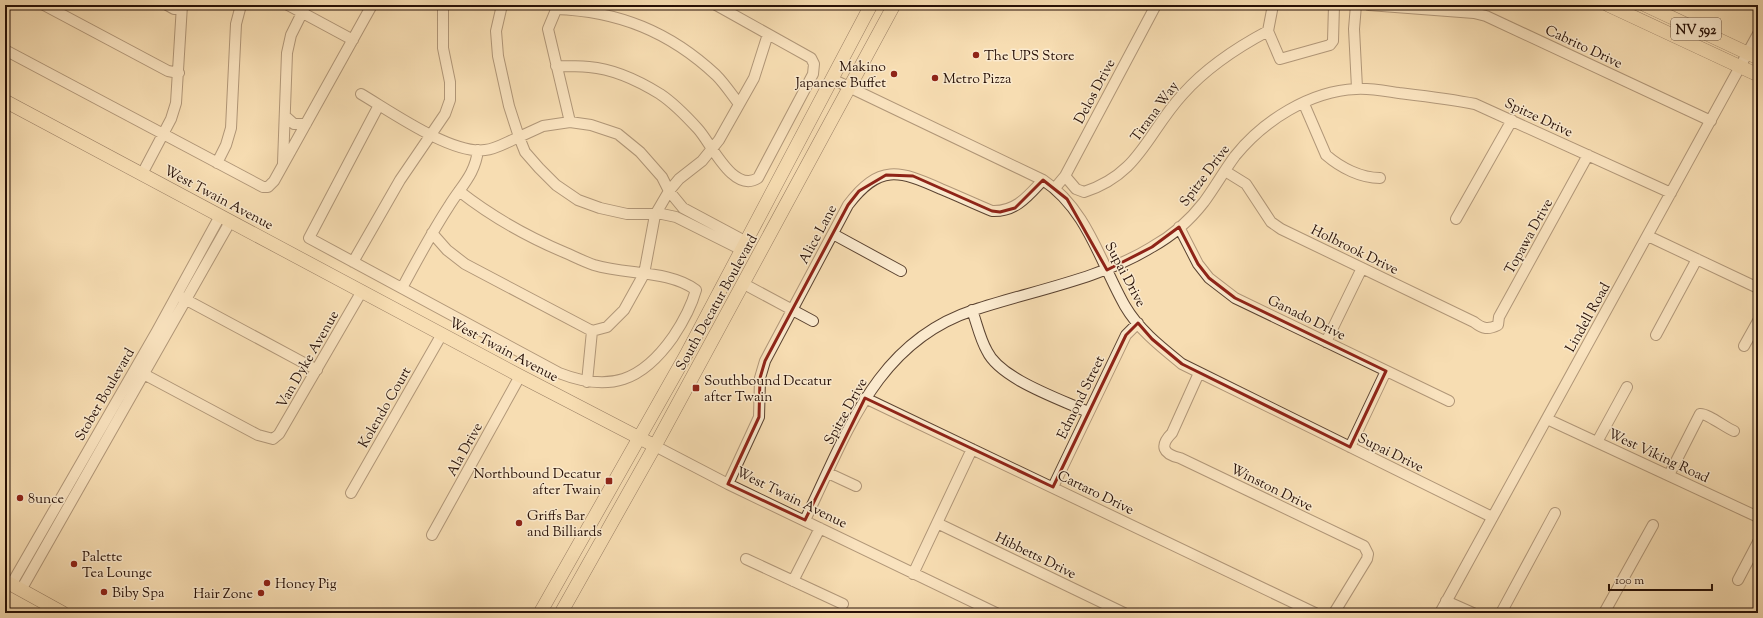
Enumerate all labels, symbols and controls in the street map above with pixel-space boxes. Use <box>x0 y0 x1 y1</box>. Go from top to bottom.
road number: NV 592 <box>1671 18 1721 40</box>
street label: Cabrito Drive <box>1541 21 1625 74</box>
place label: The UPS Store <box>984 47 1075 67</box>
marker: The UPS Store <box>971 50 981 60</box>
street label: Delos Drive <box>1070 56 1121 128</box>
place label: Makino Japanese Buffet <box>794 58 886 94</box>
marker: Makino Japanese Buffet <box>889 69 899 79</box>
place label: Metro Pizza <box>943 70 1012 90</box>
marker: Metro Pizza <box>930 73 940 83</box>
street label: Tirana Way <box>1127 78 1184 147</box>
street label: Spitze Drive <box>1501 94 1576 143</box>
street label: Spitze Drive <box>1176 141 1236 211</box>
street label: West Twain Avenue <box>160 161 276 236</box>
street label: Topawa Drive <box>1501 195 1559 278</box>
street label: Alice Lane <box>795 202 843 268</box>
street label: Holbrook Drive <box>1307 221 1401 281</box>
street label: South Decatur Boulevard <box>672 231 764 375</box>
street label: Supai Drive <box>1099 239 1150 311</box>
street label: Lindell Road <box>1561 279 1616 357</box>
street label: Ganado Drive <box>1264 291 1349 346</box>
street label: Van Dyke Avenue <box>273 307 345 413</box>
street label: West Twain Avenue <box>445 313 561 388</box>
street label: Stober Boulevard <box>71 345 141 445</box>
street label: Edmond Street <box>1053 353 1111 443</box>
street label: Kolendo Court <box>354 364 417 452</box>
place label: Southbound Decatur after Twain <box>704 372 832 408</box>
street label: Spitze Drive <box>820 375 873 449</box>
marker: Southbound Decatur after Twain <box>691 383 701 393</box>
street label: Ala Drive <box>443 420 489 480</box>
street label: West Viking Road <box>1604 425 1712 489</box>
street label: Supai Drive <box>1354 429 1427 478</box>
street label: Winston Drive <box>1226 460 1316 517</box>
street label: West Twain Avenue <box>732 463 850 534</box>
place label: Northbound Decatur after Twain <box>473 465 602 501</box>
street label: Cartaro Drive <box>1053 467 1137 521</box>
marker: Northbound Decatur after Twain <box>604 476 614 486</box>
place label: 8unce <box>28 490 64 510</box>
marker: 8unce <box>15 493 25 503</box>
place label: Griffs Bar and Billiards <box>527 507 602 543</box>
marker: Griffs Bar and Billiards <box>514 518 524 528</box>
street label: Hibbetts Drive <box>991 528 1079 585</box>
place label: Palette Tea Lounge <box>82 548 152 584</box>
marker: Palette Tea Lounge <box>69 559 79 569</box>
scale bar <box>1609 566 1712 592</box>
text: 100 m <box>1615 572 1644 590</box>
place label: Honey Pig <box>275 575 337 595</box>
marker: Honey Pig <box>262 578 272 588</box>
place label: Biby Spa <box>112 584 165 604</box>
place label: Hair Zone <box>193 585 253 605</box>
marker: Biby Spa <box>99 587 109 597</box>
marker: Hair Zone <box>256 588 266 598</box>

